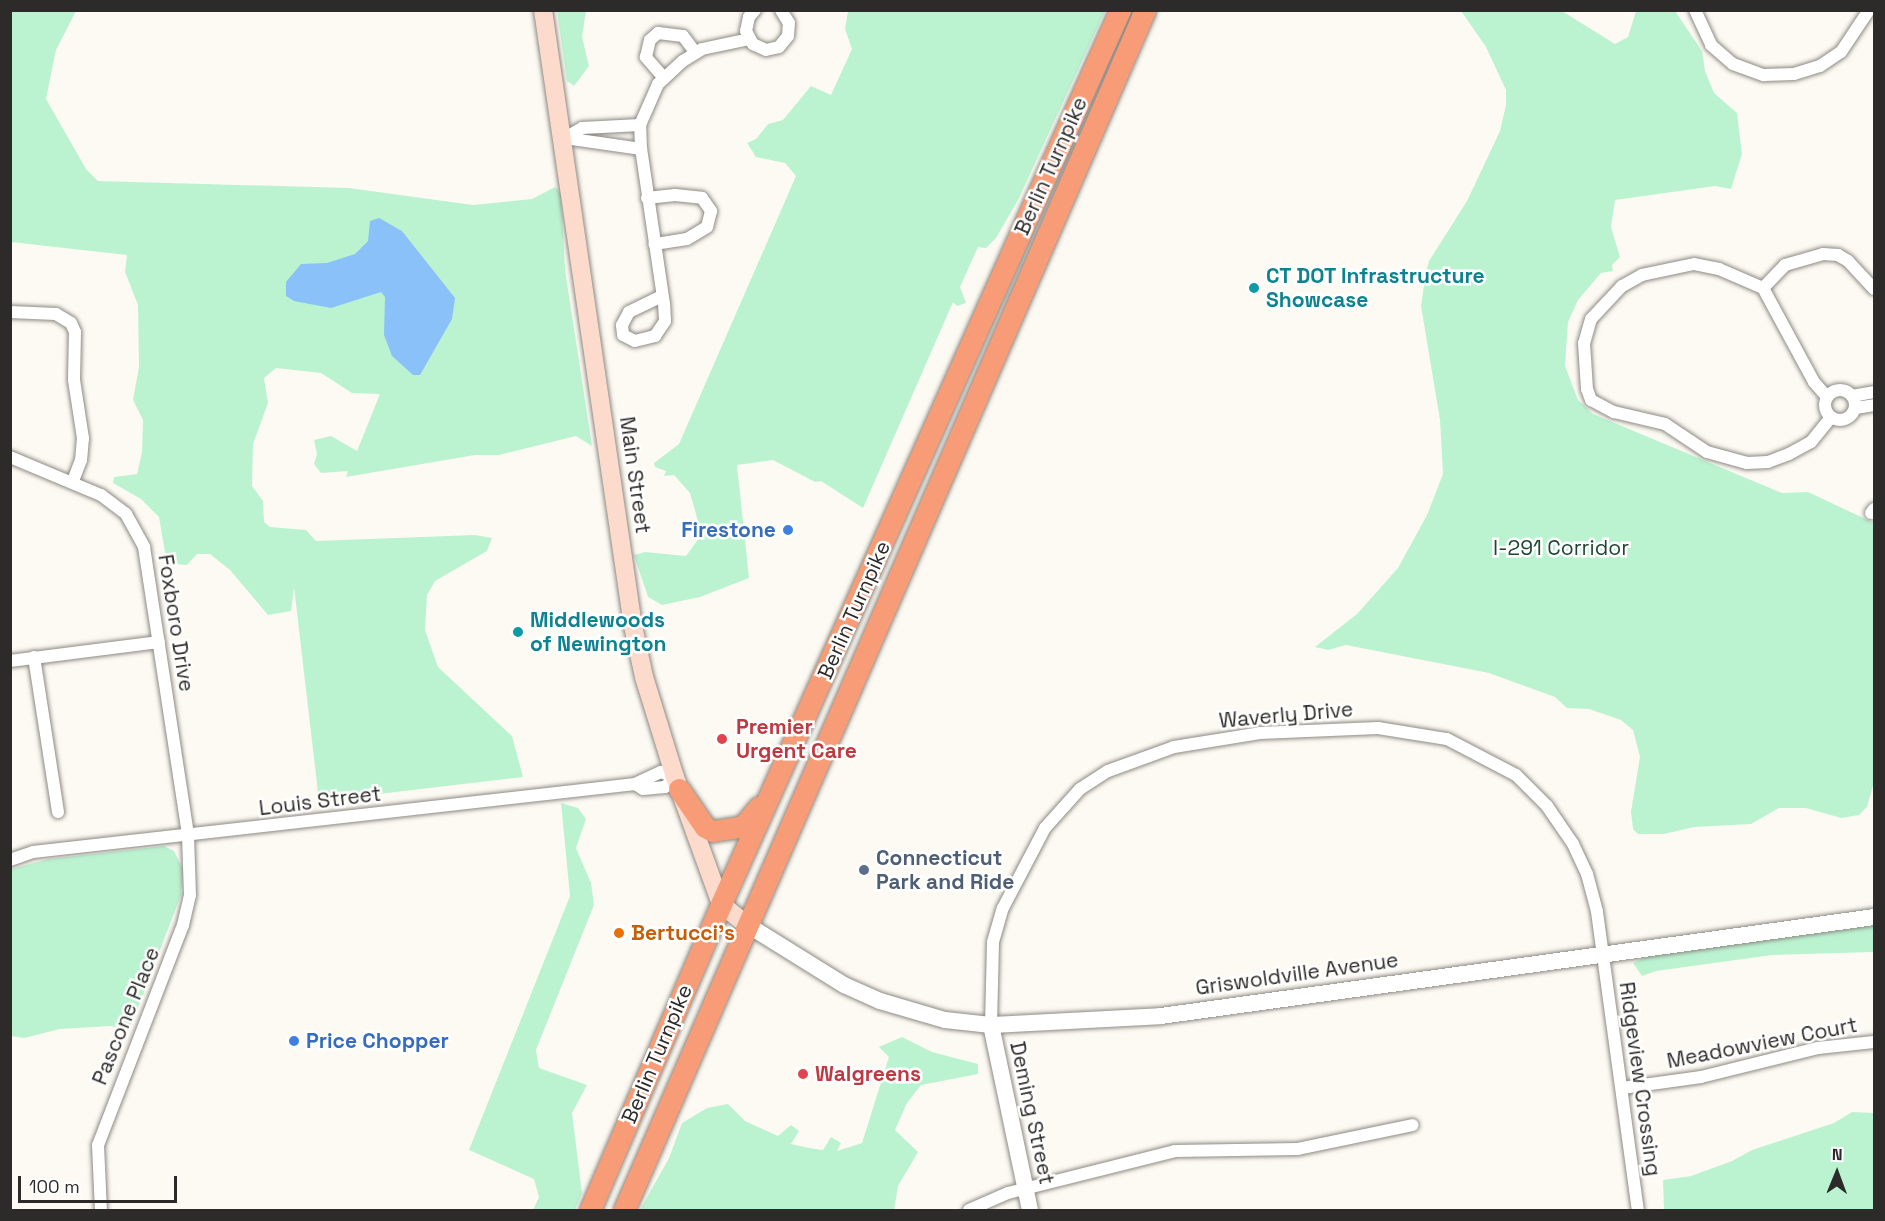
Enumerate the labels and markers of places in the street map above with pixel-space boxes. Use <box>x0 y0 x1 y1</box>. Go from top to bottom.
place label: CT DOT Infrastructure Showcase <box>1266 263 1486 313</box>
marker: CT DOT Infrastructure Showcase <box>1247 281 1261 295</box>
place label: Firestone <box>681 517 776 543</box>
marker: Firestone <box>781 523 795 537</box>
place label: Middlewoods of Newington <box>530 607 667 657</box>
marker: Middlewoods of Newington <box>511 625 525 639</box>
place label: Premier Urgent Care <box>736 714 857 764</box>
marker: Premier Urgent Care <box>713 730 731 748</box>
place label: Connecticut Park and Ride <box>876 845 1014 895</box>
marker: Connecticut Park and Ride <box>857 863 871 877</box>
place label: Bertucci's <box>631 920 735 946</box>
marker: Bertucci's <box>612 926 626 940</box>
place label: Price Chopper <box>306 1028 449 1054</box>
marker: Price Chopper <box>287 1034 301 1048</box>
place label: Walgreens <box>815 1061 921 1087</box>
marker: Walgreens <box>796 1067 810 1081</box>

